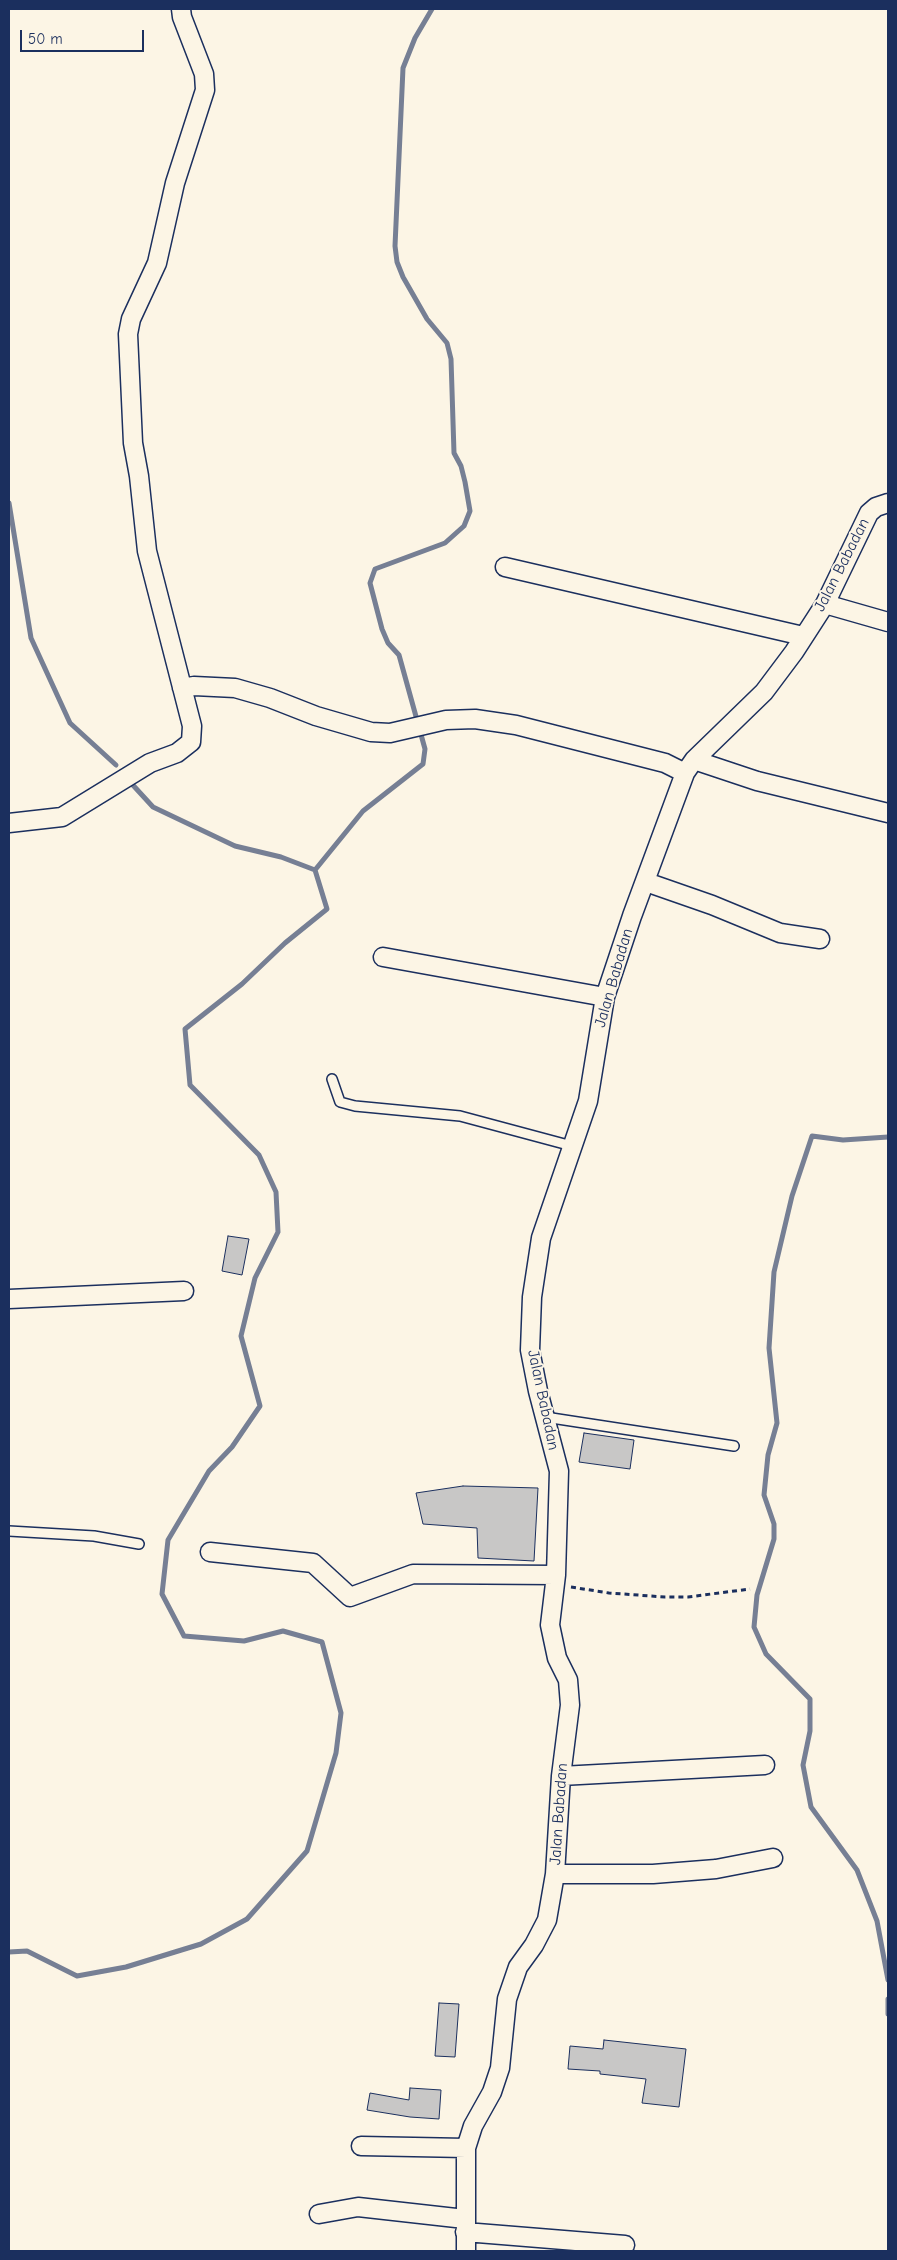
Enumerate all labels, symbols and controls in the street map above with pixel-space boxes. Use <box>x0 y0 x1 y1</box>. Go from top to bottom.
scale bar <box>22 20 146 52</box>
text: 50 m <box>28 30 63 48</box>
street label: Jalan Babadan <box>810 515 874 615</box>
street label: Jalan Babadan <box>591 926 637 1030</box>
street label: Jalan Babadan <box>523 1348 563 1452</box>
street label: Jalan Babadan <box>546 1762 572 1866</box>

